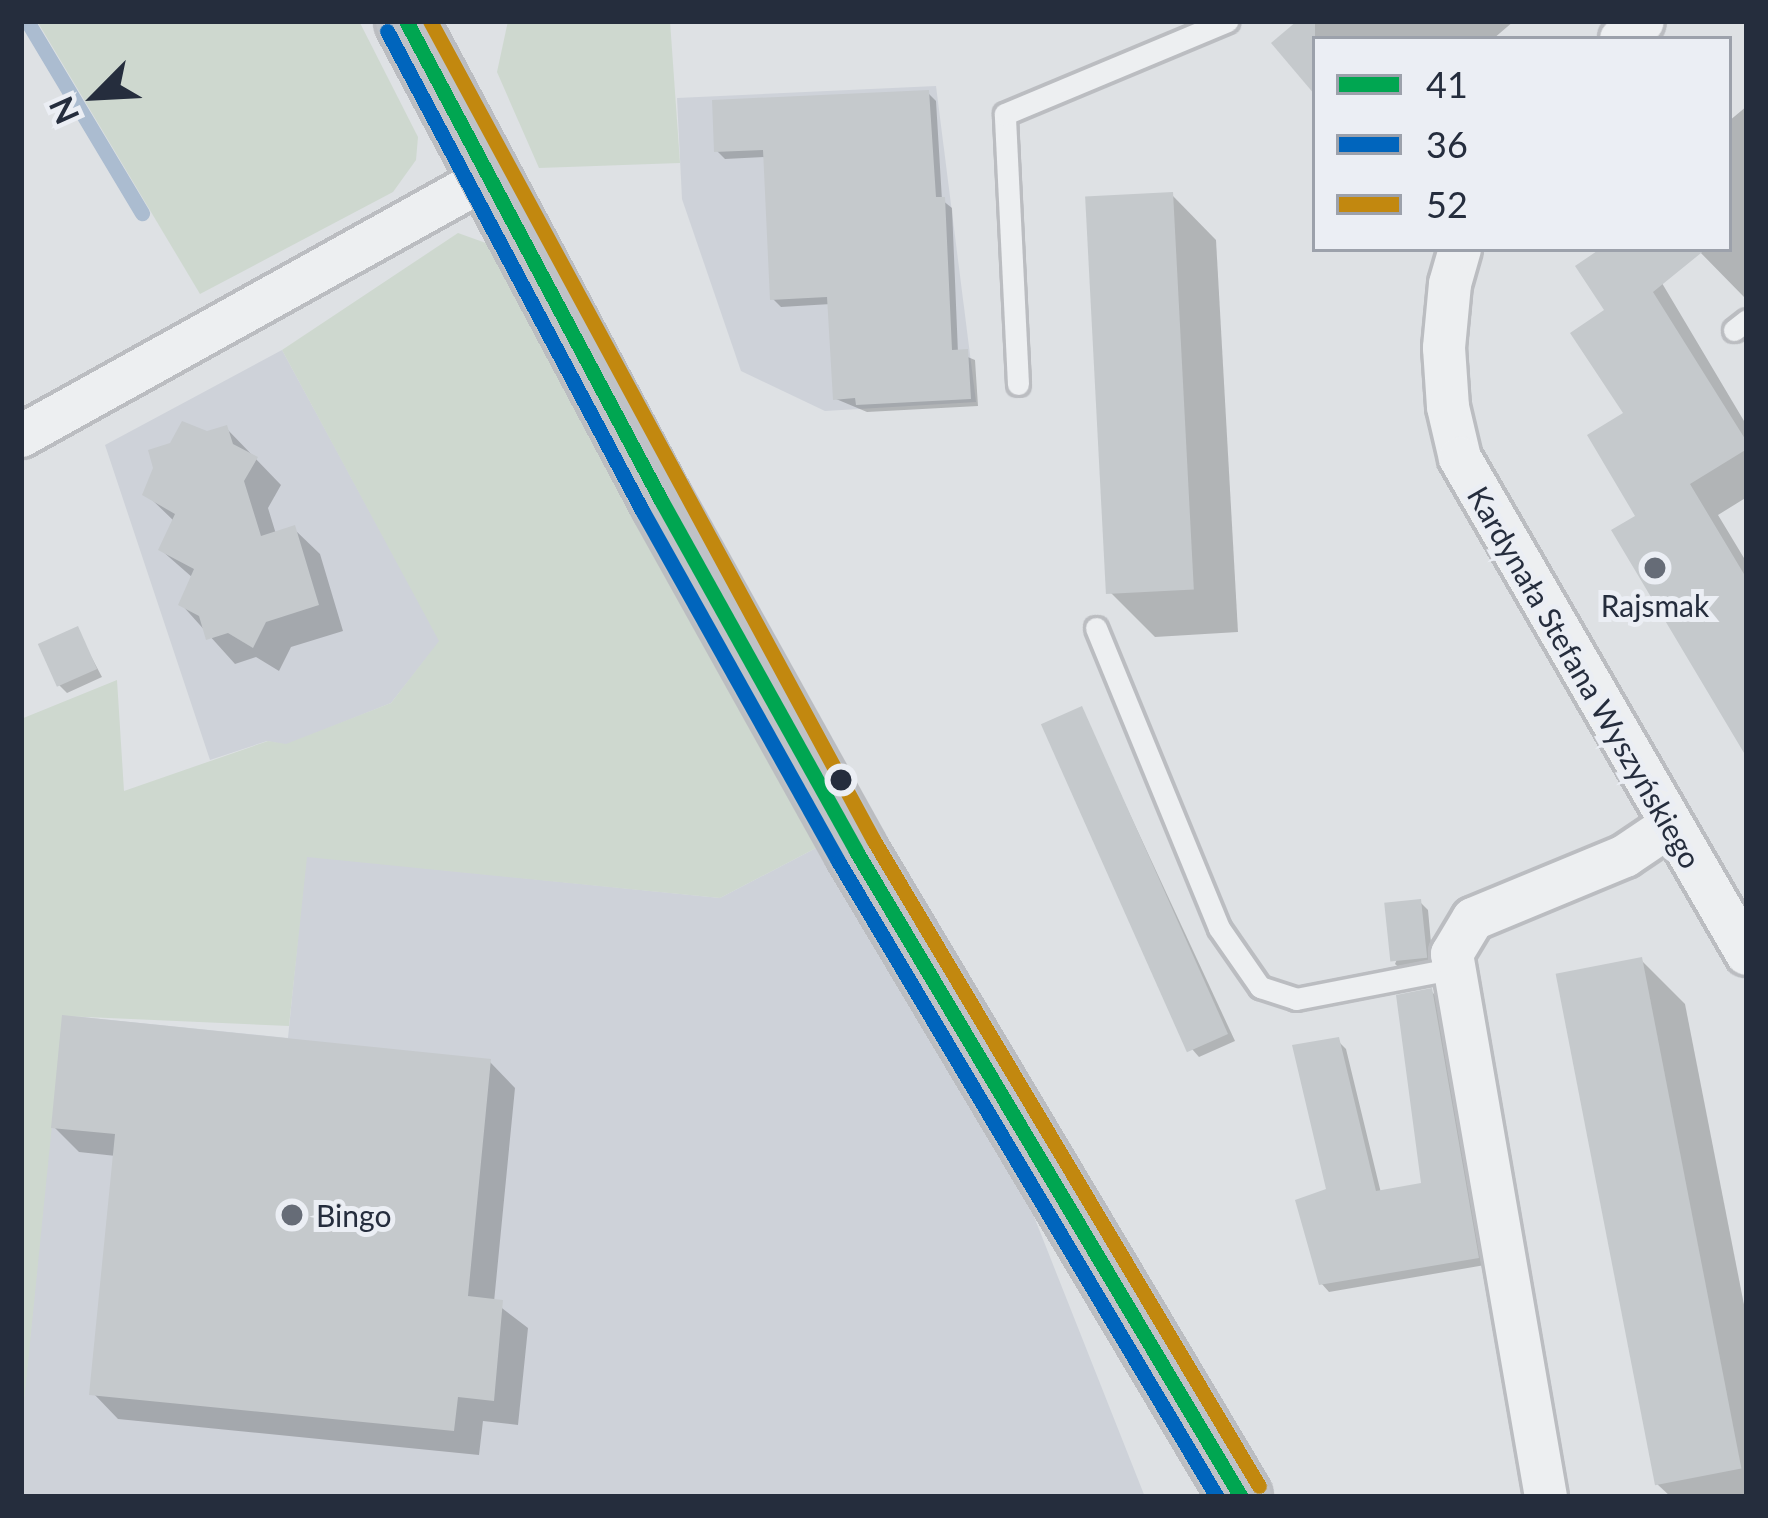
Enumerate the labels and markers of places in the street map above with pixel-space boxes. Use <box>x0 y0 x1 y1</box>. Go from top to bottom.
marker: Rajsmak <box>1642 555 1668 581</box>
place label: Rajsmak <box>1601 587 1709 623</box>
unlabelled marker <box>830 769 852 791</box>
place label: Bingo <box>316 1197 391 1233</box>
marker: Bingo <box>279 1202 305 1228</box>

